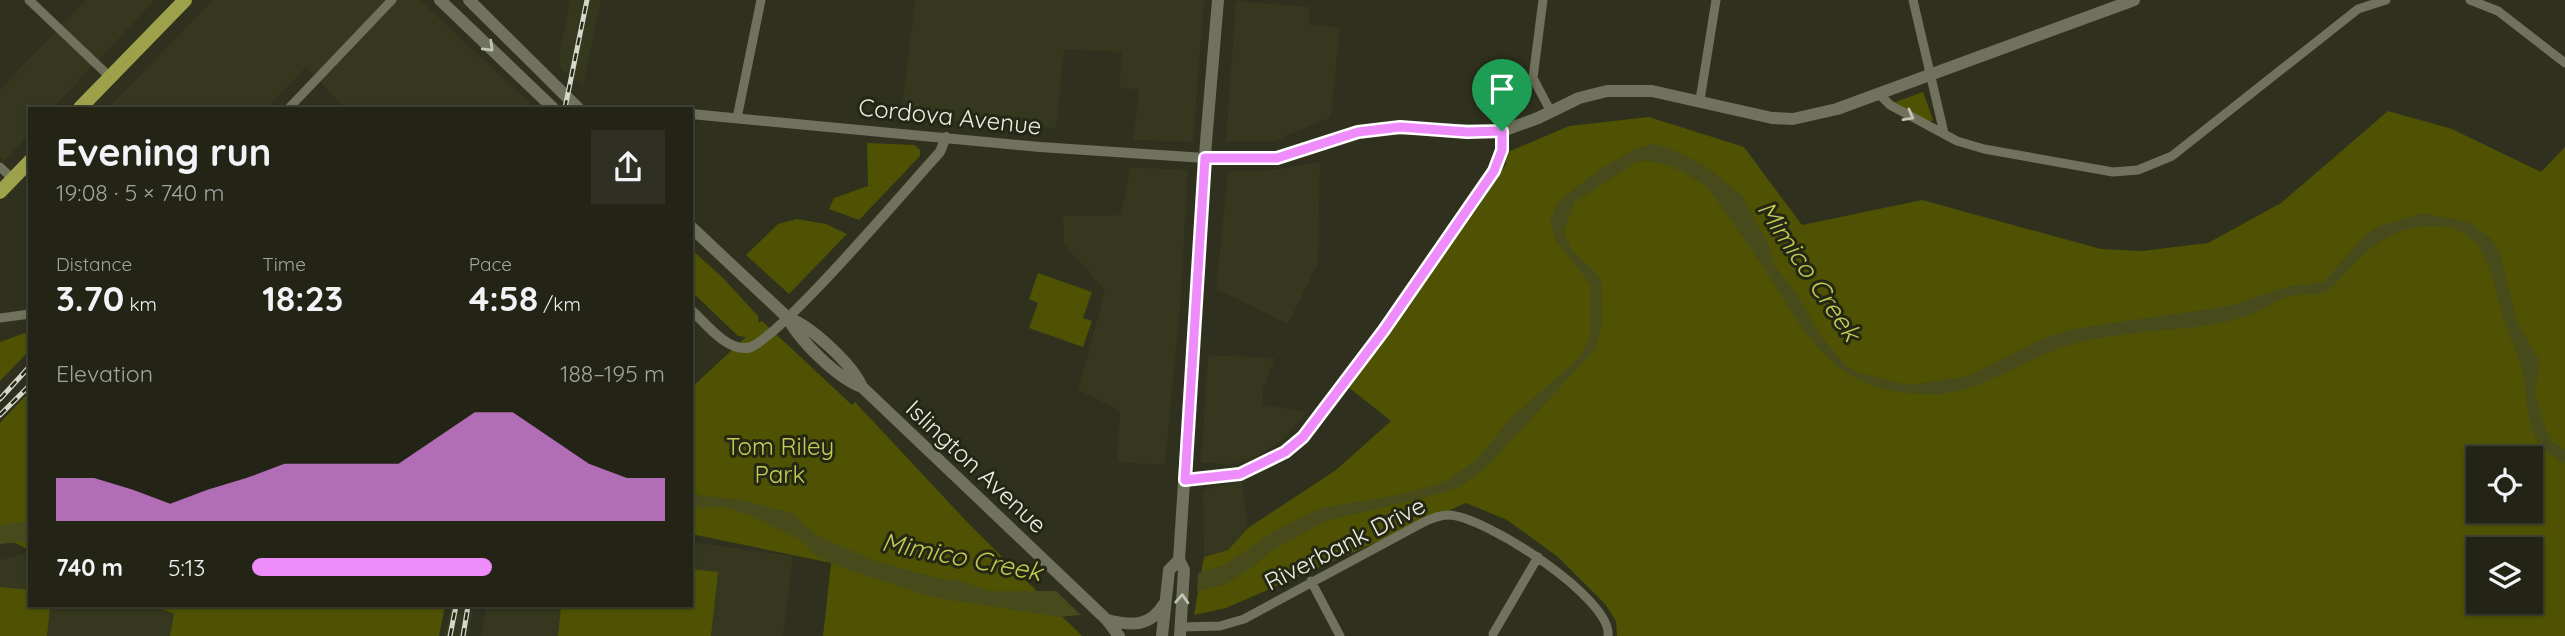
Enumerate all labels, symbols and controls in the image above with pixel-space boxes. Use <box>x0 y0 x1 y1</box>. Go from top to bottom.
one-way arrow <box>481 39 494 52</box>
pin <box>1472 59 1532 131</box>
icon: arrive <box>1483 70 1521 108</box>
street label: Cordova Avenue <box>857 91 1043 141</box>
one-way arrow <box>1902 107 1915 121</box>
text: Evening run <box>56 128 271 176</box>
button: share <box>591 130 665 204</box>
text: 19:08 · 5 × 740 m <box>56 178 224 207</box>
water label: Mimico Creek <box>1750 194 1870 349</box>
text: Distance <box>56 252 132 276</box>
text: Time <box>262 252 306 276</box>
text: Pace <box>469 252 512 276</box>
text: 3.70 <box>56 276 124 320</box>
text: 18:23 <box>262 276 343 320</box>
text: 4:58 <box>469 276 538 320</box>
text: km <box>124 292 157 316</box>
text: /km <box>538 292 581 316</box>
text: Elevation <box>56 359 153 388</box>
text: 188–195 m <box>560 359 665 388</box>
street label: Islington Avenue <box>900 393 1053 539</box>
park label: Tom Riley Park <box>726 431 834 489</box>
map controls <box>2466 446 2543 614</box>
button: locate <box>2466 446 2543 523</box>
street label: Riverbank Drive <box>1259 490 1430 597</box>
water label: Mimico Creek <box>879 525 1047 589</box>
button: layers <box>2466 537 2543 614</box>
text: 740 m <box>56 553 123 582</box>
text: 5:13 <box>168 553 205 582</box>
one-way arrow <box>1174 593 1189 604</box>

